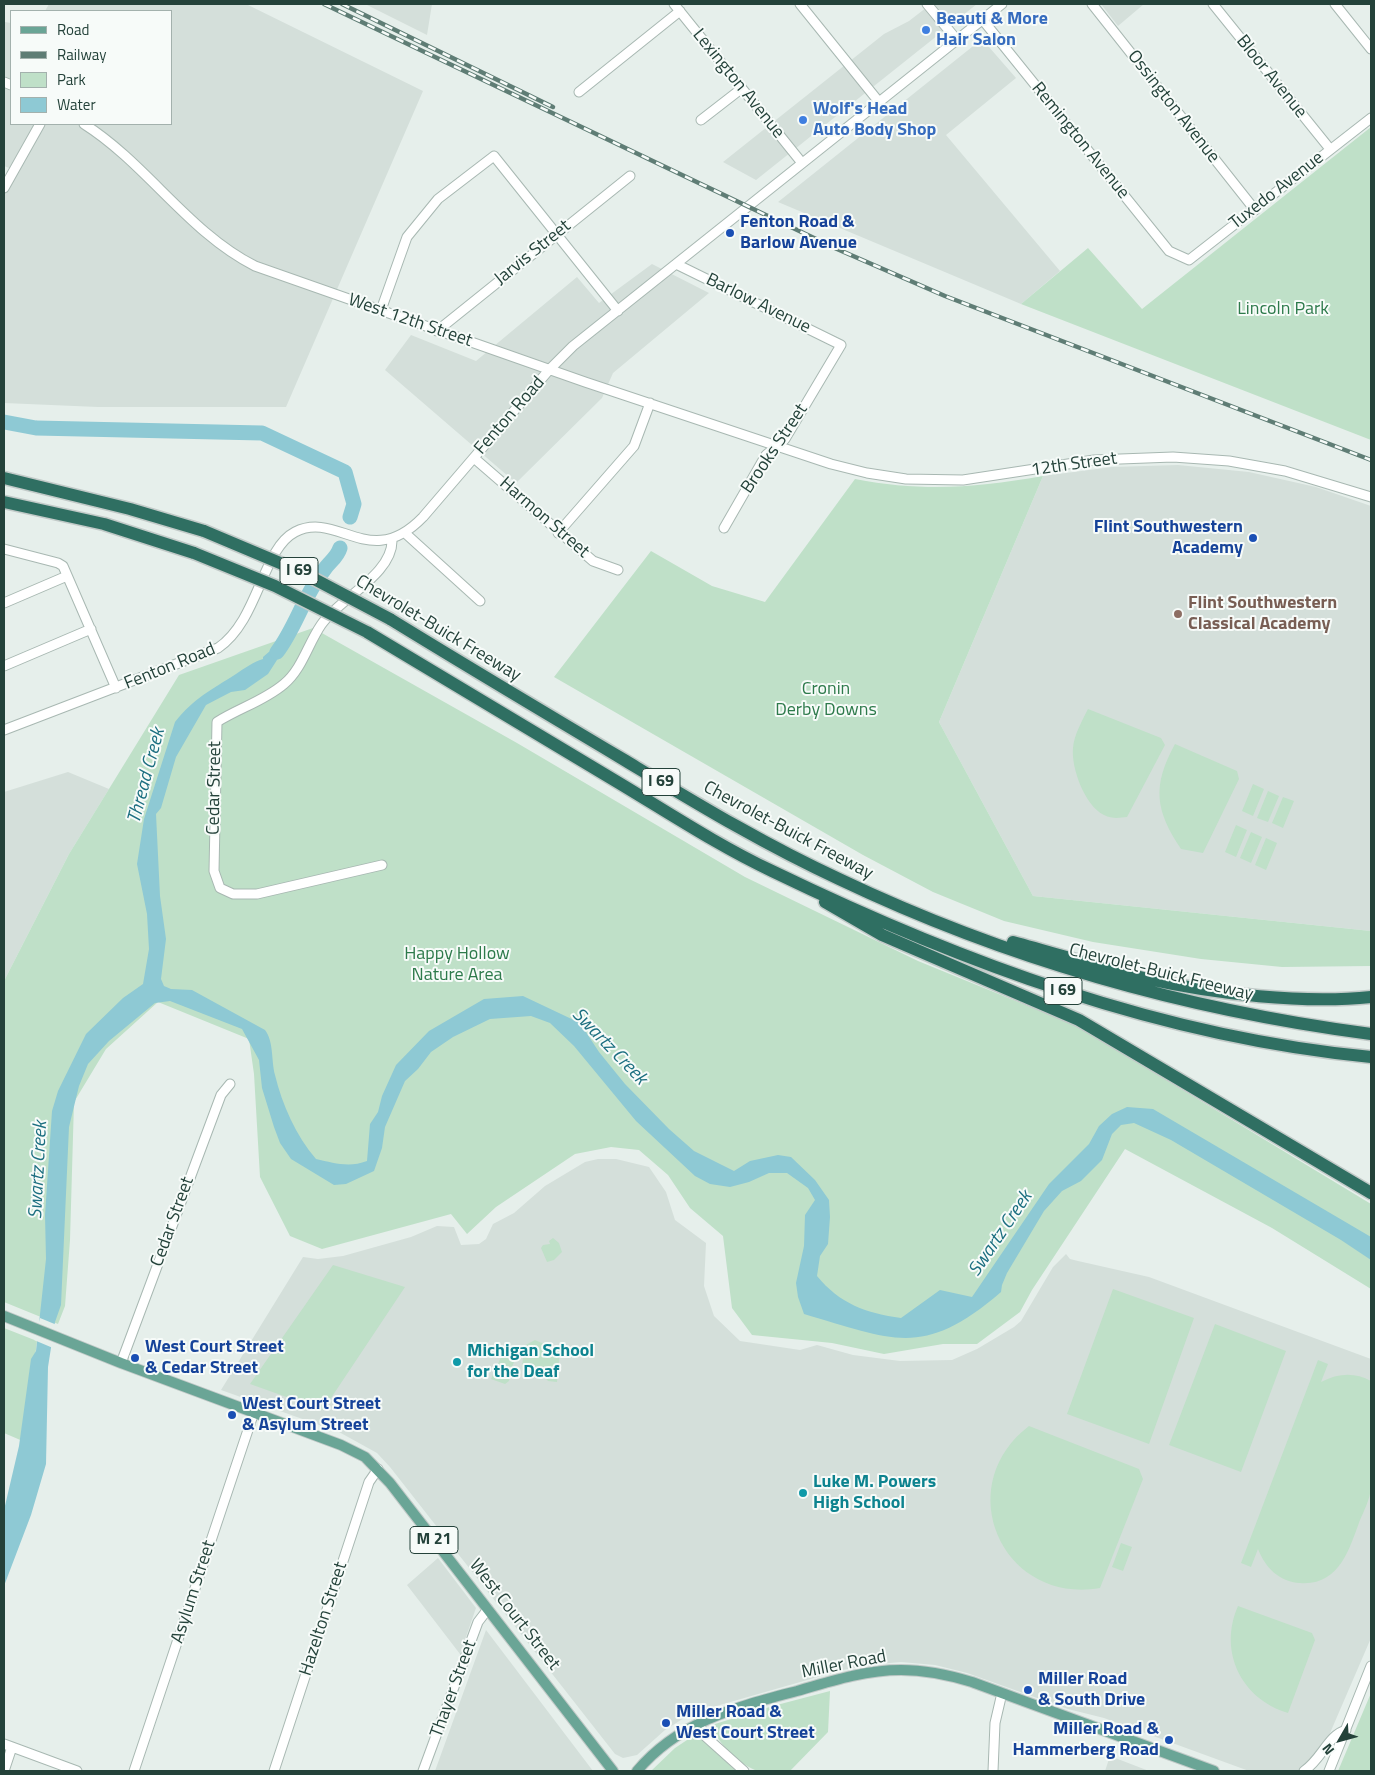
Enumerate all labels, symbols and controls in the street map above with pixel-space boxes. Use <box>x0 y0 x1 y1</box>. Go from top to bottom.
place label: Beauti & More Hair Salon <box>936 9 1048 52</box>
legend <box>10 10 172 125</box>
text: Road <box>57 18 89 41</box>
marker: Beauti & More Hair Salon <box>920 24 932 36</box>
street label: Lexington Avenue <box>687 25 789 143</box>
street label: Bloor Avenue <box>1231 31 1311 123</box>
text: Railway <box>57 43 107 66</box>
street label: Ossington Avenue <box>1122 46 1224 168</box>
text: Park <box>57 68 86 91</box>
street label: Remington Avenue <box>1026 78 1134 204</box>
text: Water <box>57 93 96 116</box>
place label: Wolf's Head Auto Body Shop <box>813 99 936 142</box>
marker: Wolf's Head Auto Body Shop <box>797 114 809 126</box>
street label: Tuxedo Avenue <box>1226 147 1328 235</box>
place label: Fenton Road & Barlow Avenue <box>740 212 857 254</box>
street label: Jarvis Street <box>491 216 575 290</box>
marker: Fenton Road & Barlow Avenue <box>724 227 736 239</box>
street label: Barlow Avenue <box>702 269 814 339</box>
street label: West 12th Street <box>345 290 475 352</box>
park label: Lincoln Park <box>1237 299 1329 321</box>
street label: Fenton Road <box>470 373 550 459</box>
street label: Brooks Street <box>737 400 813 498</box>
street label: 12th Street <box>1030 448 1118 482</box>
street label: Harmon Street <box>495 473 593 563</box>
place label: Flint Southwestern Academy <box>1094 517 1243 560</box>
marker: Flint Southwestern Academy <box>1247 532 1259 544</box>
road number: I 69 <box>280 558 318 584</box>
street label: Chevrolet-Buick Freeway <box>351 571 525 687</box>
place label: Flint Southwestern Classical Academy <box>1188 593 1337 636</box>
marker: Flint Southwestern Classical Academy <box>1172 608 1184 620</box>
street label: Fenton Road <box>121 639 219 695</box>
park label: Cronin Derby Downs <box>775 679 877 722</box>
water label: Thread Creek <box>123 726 171 826</box>
street label: Cedar Street <box>203 741 227 835</box>
road number: I 69 <box>642 769 680 796</box>
street label: Chevrolet-Buick Freeway <box>699 777 877 885</box>
street label: Chevrolet-Buick Freeway <box>1067 940 1255 1006</box>
park label: Happy Hollow Nature Area <box>404 944 510 986</box>
road number: I 69 <box>1044 978 1082 1004</box>
water label: Swartz Creek <box>567 1004 651 1090</box>
water label: Swartz Creek <box>25 1120 53 1220</box>
street label: Cedar Street <box>147 1174 199 1270</box>
water label: Swartz Creek <box>964 1187 1038 1281</box>
place label: West Court Street & Cedar Street <box>145 1337 284 1380</box>
place label: Michigan School for the Deaf <box>467 1341 594 1384</box>
marker: West Court Street & Cedar Street <box>129 1352 141 1364</box>
marker: Michigan School for the Deaf <box>451 1356 463 1368</box>
place label: West Court Street & Asylum Street <box>242 1394 381 1436</box>
marker: West Court Street & Asylum Street <box>226 1409 238 1421</box>
place label: Luke M. Powers High School <box>813 1472 936 1515</box>
marker: Luke M. Powers High School <box>797 1487 809 1499</box>
road number: M 21 <box>410 1526 458 1554</box>
street label: Asylum Street <box>167 1538 221 1646</box>
street label: West Court Street <box>464 1555 564 1675</box>
street label: Hazelton Street <box>295 1559 353 1679</box>
street label: Thayer Street <box>426 1637 482 1741</box>
street label: Miller Road <box>800 1646 888 1684</box>
place label: Miller Road & South Drive <box>1038 1669 1145 1712</box>
marker: Miller Road & South Drive <box>1022 1684 1034 1696</box>
place label: Miller Road & West Court Street <box>676 1702 815 1745</box>
north arrow <box>1315 1715 1365 1765</box>
marker: Miller Road & West Court Street <box>660 1717 672 1729</box>
place label: Miller Road & Hammerberg Road <box>1013 1719 1159 1762</box>
marker: Miller Road & Hammerberg Road <box>1163 1734 1175 1746</box>
text: N <box>1317 1739 1339 1760</box>

